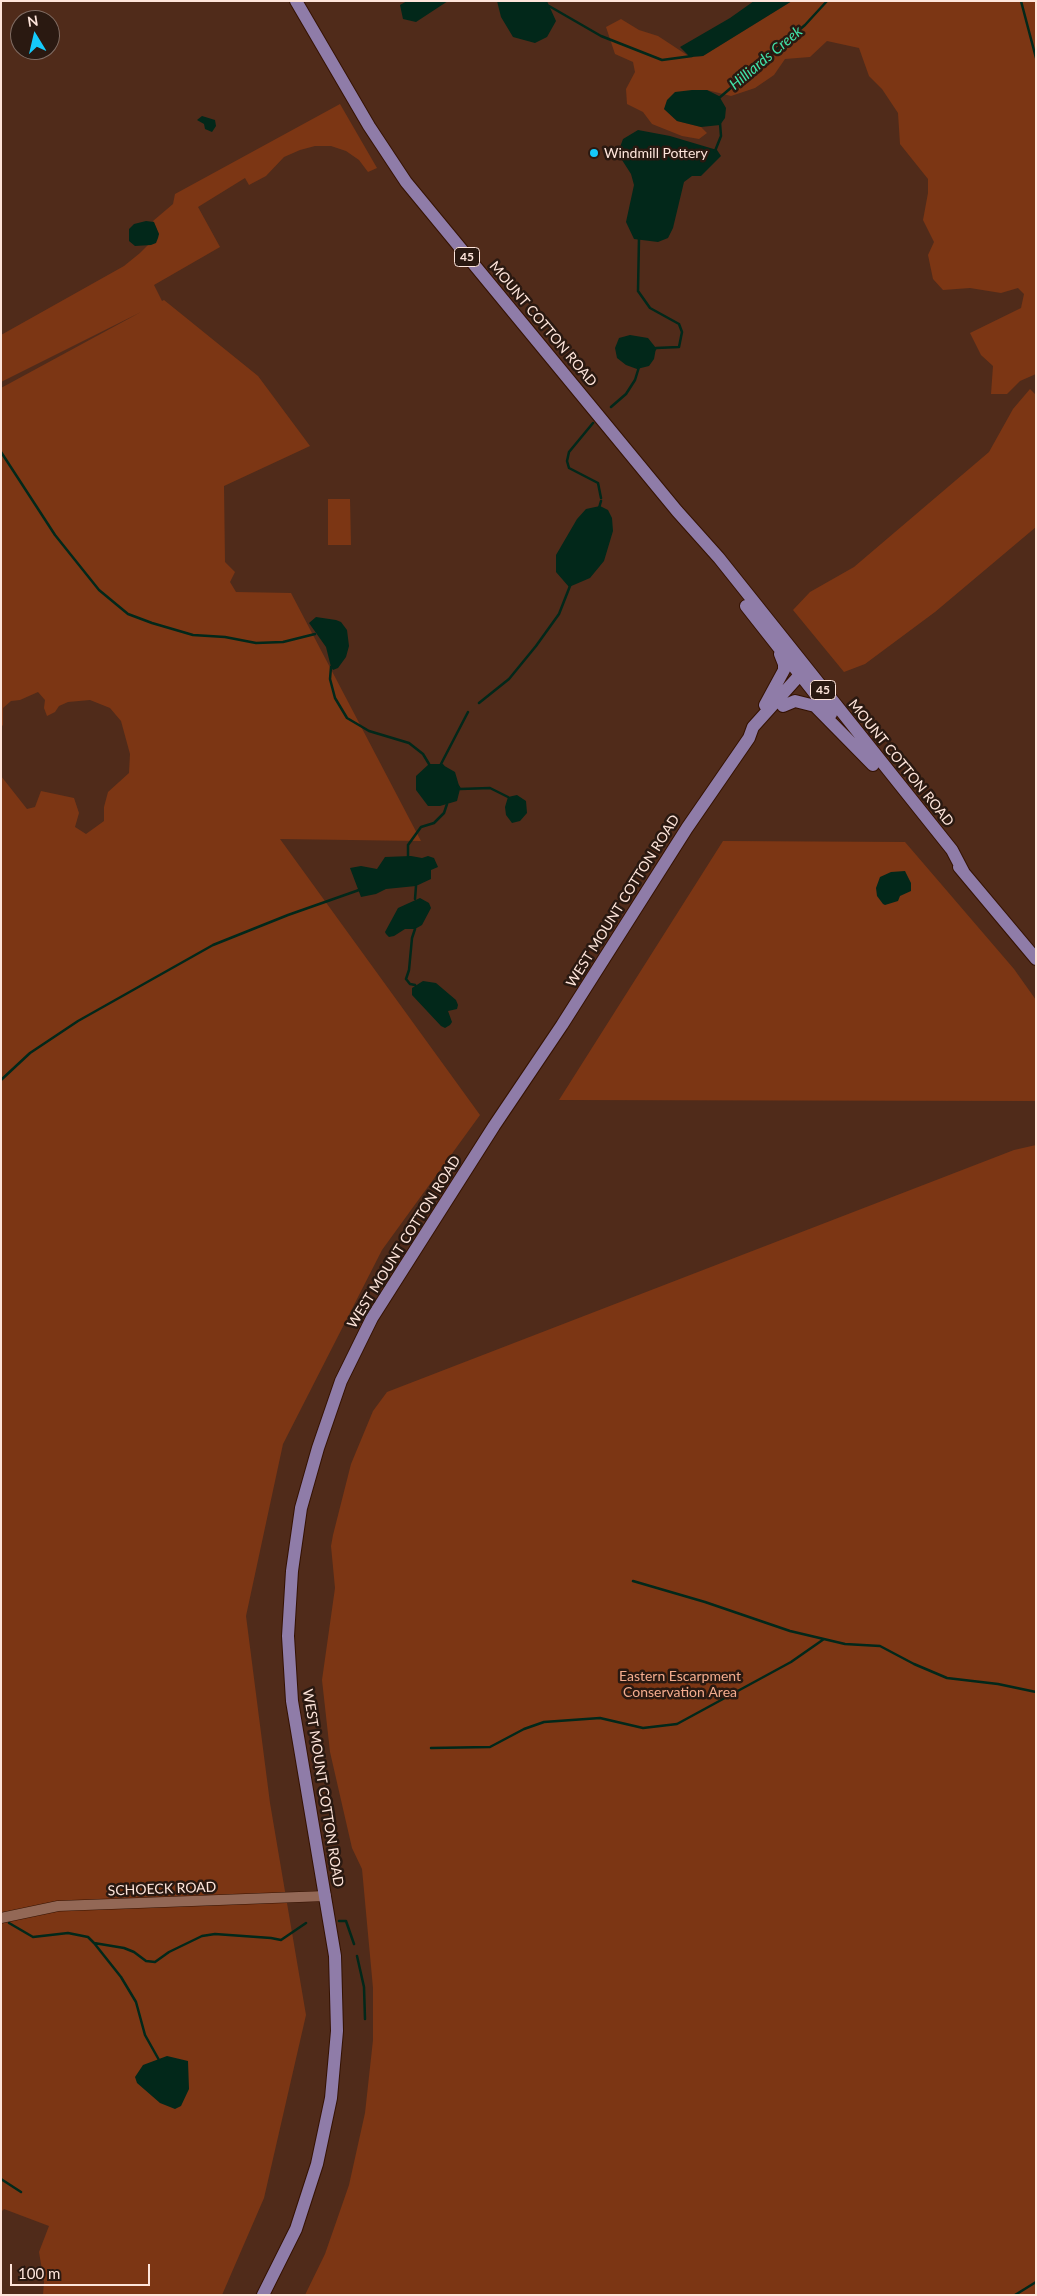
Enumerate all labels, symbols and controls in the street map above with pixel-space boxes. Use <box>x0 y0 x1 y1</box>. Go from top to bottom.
north arrow <box>10 10 60 60</box>
text: N <box>26 11 39 30</box>
water label: Hilliards Creek <box>726 22 806 94</box>
place label: Windmill Pottery <box>604 145 708 161</box>
marker: Windmill Pottery <box>588 147 600 159</box>
road number: 45 <box>454 248 480 266</box>
street label: MOUNT COTTON ROAD <box>486 258 600 390</box>
road number: 45 <box>810 680 836 700</box>
street label: MOUNT COTTON ROAD <box>845 696 957 830</box>
street label: WEST MOUNT COTTON ROAD <box>563 812 683 990</box>
street label: WEST MOUNT COTTON ROAD <box>344 1153 464 1331</box>
park label: Eastern Escarpment Conservation Area <box>619 1668 741 1700</box>
street label: WEST MOUNT COTTON ROAD <box>299 1688 347 1888</box>
street label: SCHOECK ROAD <box>107 1879 217 1899</box>
scale bar <box>12 2254 152 2286</box>
text: 100 m <box>18 2264 60 2282</box>

